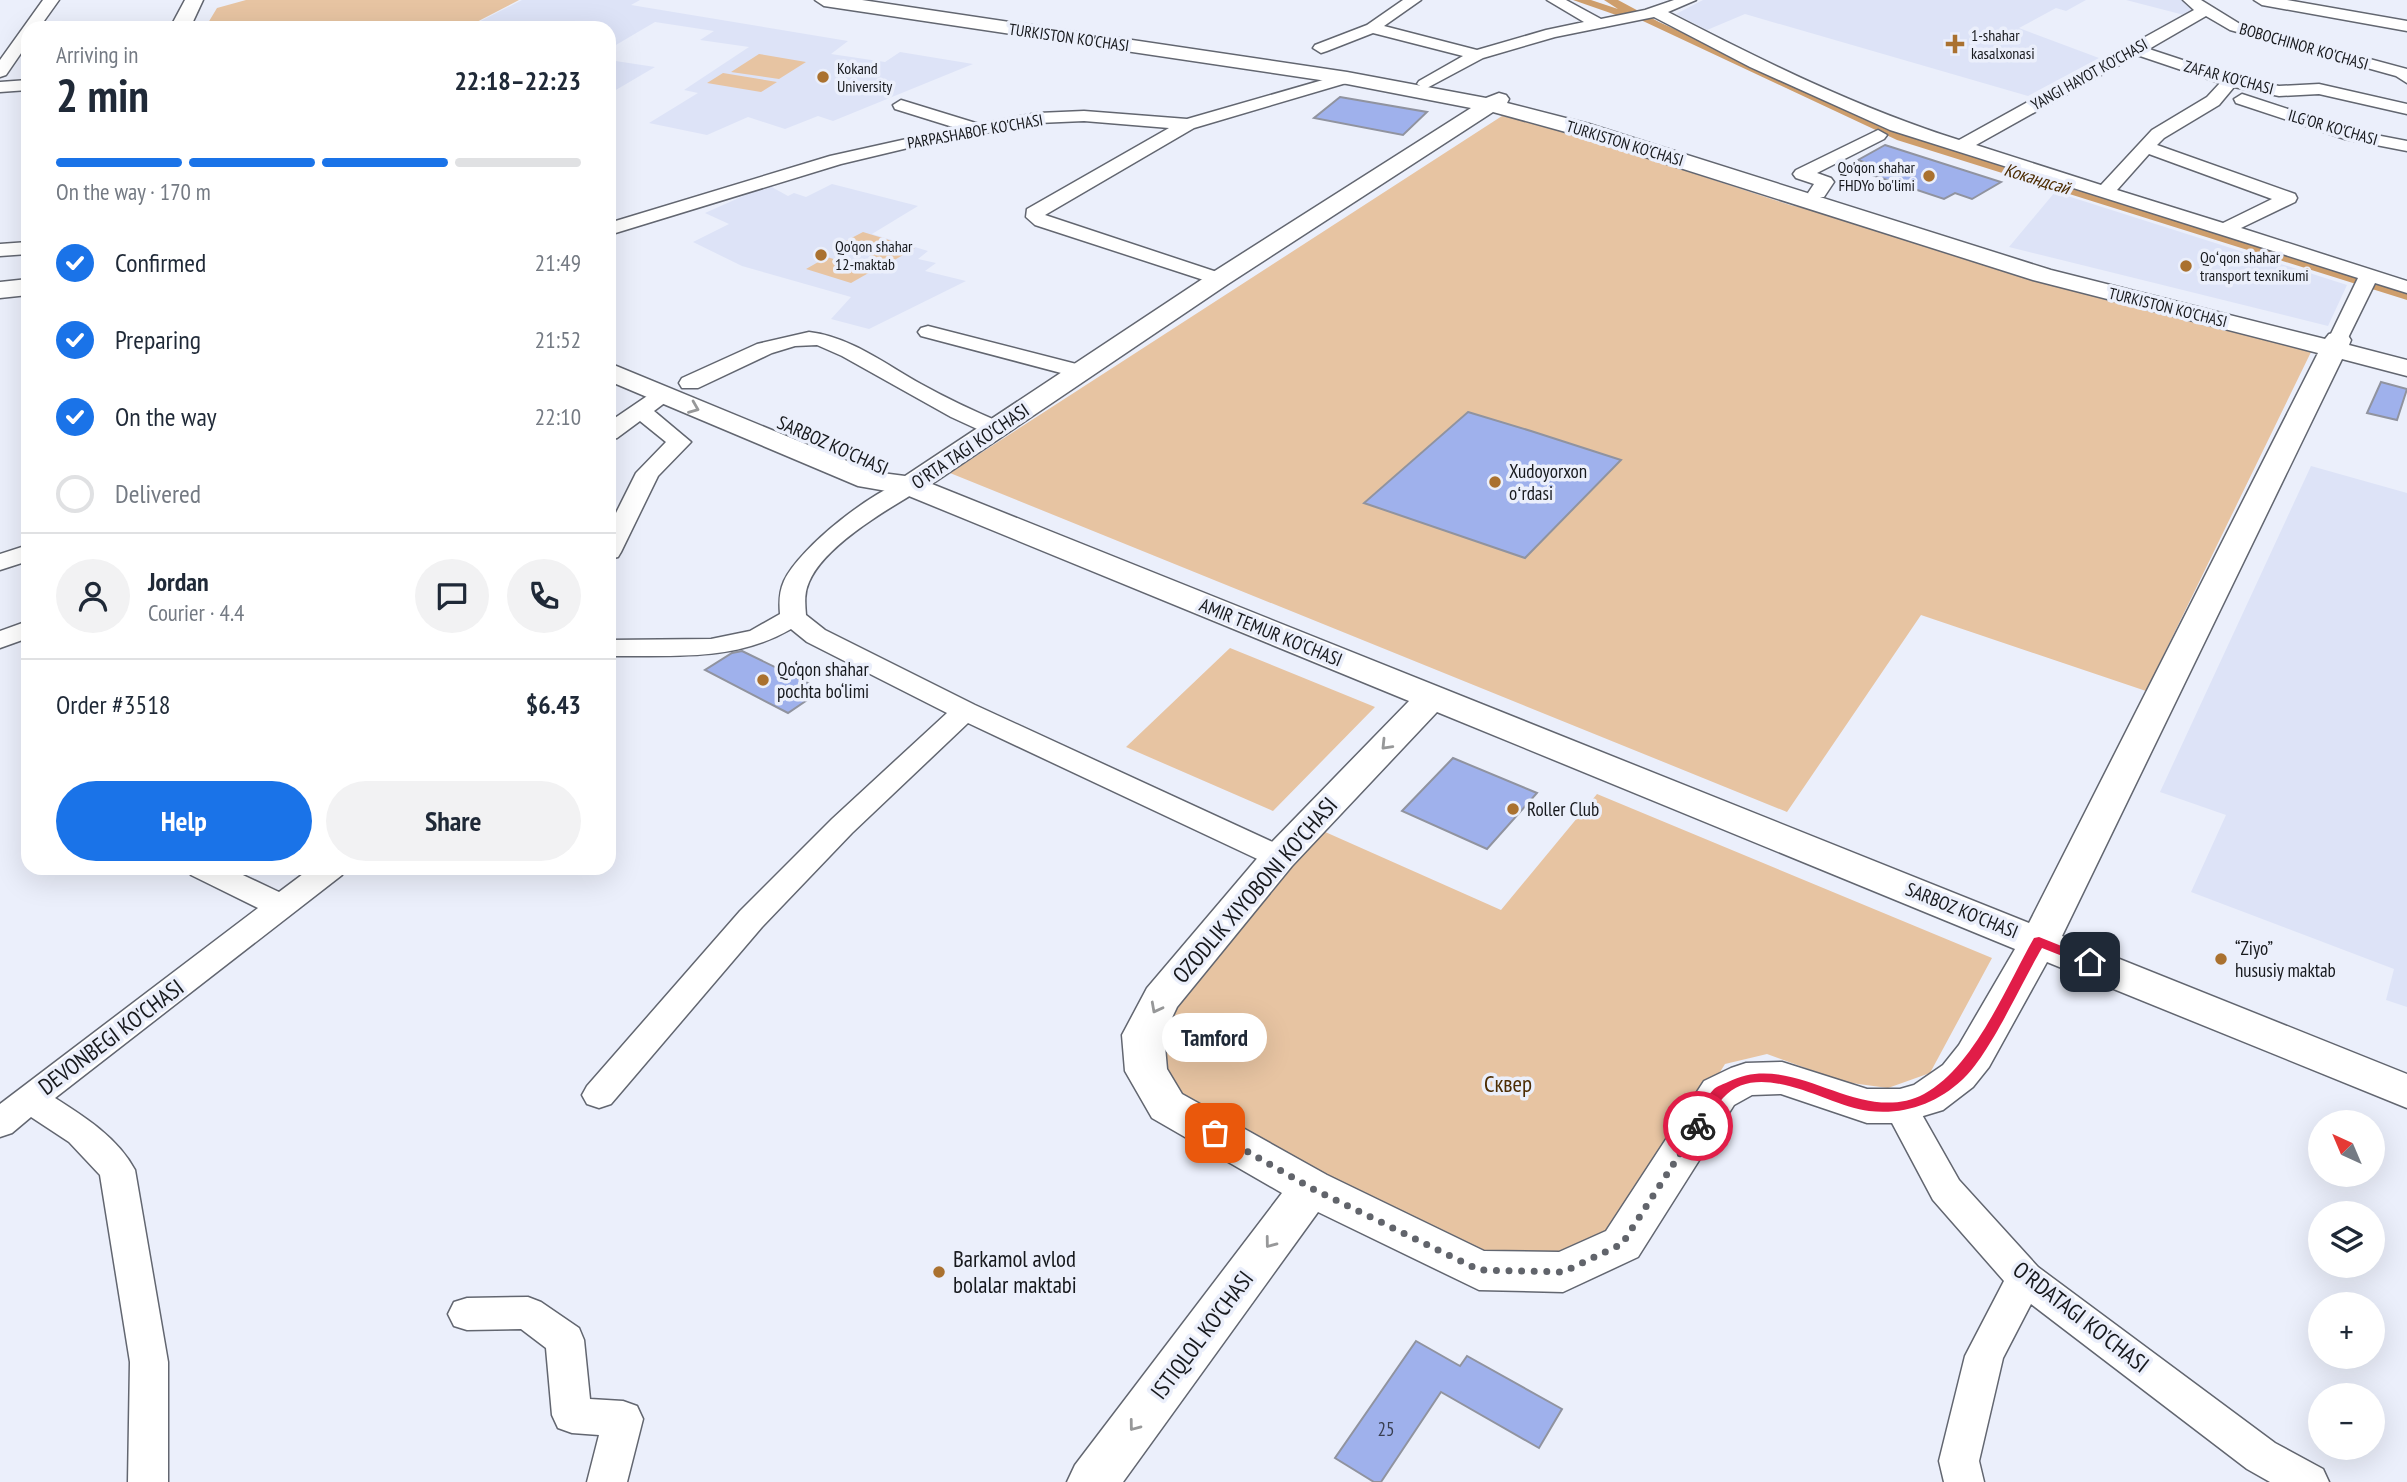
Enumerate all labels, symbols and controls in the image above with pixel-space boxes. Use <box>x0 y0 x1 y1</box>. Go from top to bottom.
street label: BOBOCHINOR KO'CHASI <box>2237 18 2371 74</box>
street label: TURKISTON KO'CHASI <box>1008 19 1130 55</box>
place label: 1-shahar kasalxonasi <box>1971 25 2035 63</box>
marker: 1-shahar kasalxonasi <box>1945 34 1965 54</box>
street label: YANGI HAYOT KO'CHASI <box>2027 34 2151 114</box>
text: Arriving in <box>56 40 138 69</box>
street label: ZAFAR KO'CHASI <box>2182 55 2276 99</box>
place label: Kokand University <box>837 58 892 96</box>
text: 22:18–22:23 <box>454 64 581 97</box>
text: 2 min <box>56 65 149 125</box>
marker: Kokand University <box>815 69 831 85</box>
street label: ILG'OR KO'CHASI <box>2286 105 2380 149</box>
street label: PARPASHABOF KO'CHASI <box>906 109 1044 153</box>
street label: TURKISTON KO'CHASI <box>1564 116 1686 170</box>
place label: Qo'qon shahar FHDYo bo'limi <box>1838 157 1916 195</box>
water label: Кокандсай <box>2002 158 2075 200</box>
marker: Qo'qon shahar FHDYo bo'limi <box>1921 168 1937 184</box>
text: On the way · 170 m <box>56 177 211 206</box>
place label: Qo'qon shahar 12-maktab <box>835 236 913 274</box>
icon: check <box>56 244 94 282</box>
text: Confirmed <box>115 246 206 279</box>
marker: Qo'qon shahar 12-maktab <box>813 247 829 263</box>
place label: Qoʻqon shahar transport texnikumi <box>2200 247 2309 285</box>
text: 21:49 <box>535 248 581 277</box>
marker: Qoʻqon shahar transport texnikumi <box>2178 258 2194 274</box>
street label: TURKISTON KO'CHASI <box>2107 283 2229 331</box>
icon: check <box>56 321 94 359</box>
text: Preparing <box>115 323 201 356</box>
text: 21:52 <box>535 325 581 354</box>
icon: check <box>56 398 94 436</box>
street label: O'RTA TAGI KO'CHASI <box>907 398 1033 494</box>
text: On the way <box>115 400 217 433</box>
one-way arrow <box>687 400 700 414</box>
text: 22:10 <box>535 402 581 431</box>
street label: SARBOZ KO'CHASI <box>774 410 892 480</box>
place label: Xudoyorxon oʻrdasi <box>1509 459 1587 505</box>
marker: Xudoyorxon oʻrdasi <box>1487 474 1503 490</box>
text: Delivered <box>115 477 201 510</box>
button: person <box>56 559 130 633</box>
button: chat <box>415 559 489 633</box>
button: phone <box>507 559 581 633</box>
text: Jordan <box>148 565 209 598</box>
street label: AMIR TEMUR KO'CHASI <box>1196 592 1346 672</box>
text: Courier · 4.4 <box>148 598 244 627</box>
place label: Qo‘qon shahar pochta bo‘limi <box>777 657 869 703</box>
marker: Qo‘qon shahar pochta bo‘limi <box>755 672 771 688</box>
text: Order #3518 <box>56 688 171 721</box>
text: $6.43 <box>526 688 581 721</box>
one-way arrow <box>1381 737 1394 750</box>
button: Help <box>56 781 312 861</box>
button: Share <box>326 781 581 861</box>
street label: OZODLIK XIYOBONI KO'CHASI <box>1166 791 1343 989</box>
place label: Roller Club <box>1527 797 1599 821</box>
marker: Roller Club <box>1505 801 1521 817</box>
street label: SARBOZ KO'CHASI <box>1902 877 2022 943</box>
pin <box>2060 932 2120 992</box>
place label: “Ziyo” hususiy maktab <box>2235 936 2336 982</box>
icon: home <box>2071 943 2109 981</box>
marker: “Ziyo” hususiy maktab <box>2213 951 2229 967</box>
street label: DEVONBEGI KO'CHASI <box>32 973 189 1101</box>
one-way arrow <box>1151 1001 1164 1013</box>
callout: Tamford <box>1162 1014 1268 1063</box>
text: Tamford <box>1181 1023 1248 1052</box>
park label: Сквер <box>1484 1069 1532 1098</box>
courier <box>1663 1091 1733 1161</box>
pin <box>1185 1103 1245 1163</box>
icon: bike <box>1679 1107 1717 1145</box>
north arrow <box>2308 1110 2385 1186</box>
map controls <box>2308 1110 2385 1460</box>
icon: bag <box>1196 1114 1234 1152</box>
button: layers <box>2308 1201 2385 1278</box>
one-way arrow <box>1266 1235 1278 1248</box>
place label: Barkamol avlod bolalar maktabi <box>953 1244 1077 1299</box>
street label: O'RDATAGI KO'CHASI <box>2008 1255 2155 1379</box>
marker: Barkamol avlod bolalar maktabi <box>931 1264 947 1280</box>
street label: ISTIQLOL KO'CHASI <box>1144 1265 1259 1405</box>
button: + <box>2308 1292 2385 1369</box>
button: − <box>2308 1383 2385 1460</box>
house number: 25 <box>1377 1417 1395 1441</box>
one-way arrow <box>1130 1418 1143 1431</box>

